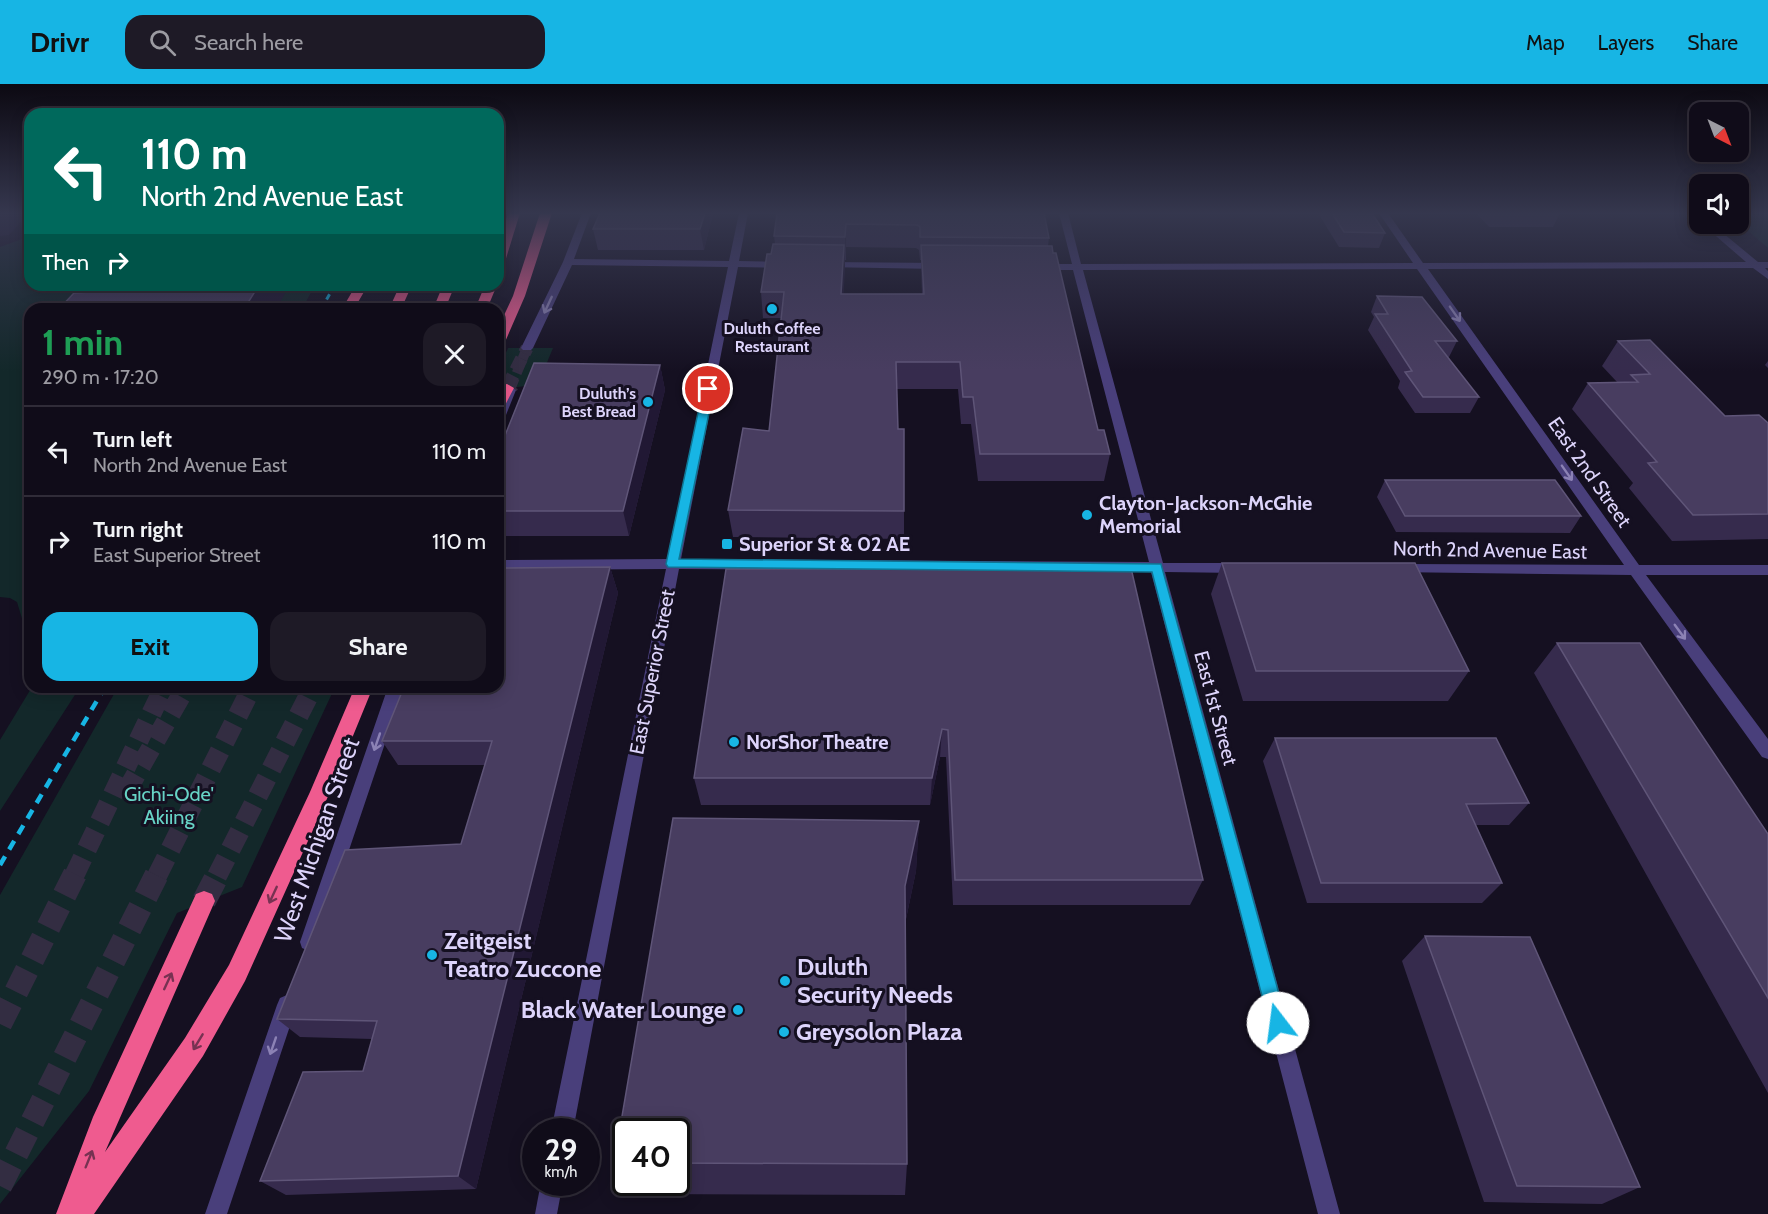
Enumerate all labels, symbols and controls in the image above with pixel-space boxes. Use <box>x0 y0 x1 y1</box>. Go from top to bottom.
search box <box>125 15 545 69</box>
text: Drivr <box>30 25 89 59</box>
icon: search <box>146 26 179 59</box>
text: Search here <box>194 29 303 56</box>
text: Map <box>1526 30 1565 55</box>
text: Layers <box>1598 30 1654 55</box>
text: Share <box>1687 30 1738 55</box>
north arrow <box>1689 102 1749 162</box>
map controls <box>1689 102 1749 234</box>
text: 110 m <box>141 128 248 180</box>
icon: left <box>42 132 120 210</box>
button: sound <box>1689 174 1749 234</box>
text: North 2nd Avenue East <box>141 180 403 213</box>
icon: right <box>101 246 134 279</box>
text: Then <box>42 249 89 276</box>
one-way arrow <box>541 296 553 314</box>
marker: Duluth Coffee Restaurant <box>765 302 779 316</box>
one-way arrow <box>1449 305 1461 321</box>
place label: Duluth Coffee Restaurant <box>723 319 821 356</box>
text: 1 min <box>42 320 123 364</box>
button: close <box>423 323 486 386</box>
pin <box>682 363 733 414</box>
text: 290 m · 17:20 <box>42 365 159 389</box>
icon: arrive <box>691 372 724 405</box>
place label: Duluth’s Best Bread <box>561 384 636 421</box>
marker: Duluth’s Best Bread <box>641 395 655 409</box>
street label: East 2nd Street <box>1543 412 1637 532</box>
text: Turn left <box>93 426 172 453</box>
icon: left <box>42 435 75 468</box>
text: 110 m <box>432 438 486 465</box>
text: North 2nd Avenue East <box>93 453 287 477</box>
one-way arrow <box>1561 464 1573 481</box>
place label: Clayton-Jackson-McGhie Memorial <box>1099 491 1312 538</box>
marker: Clayton-Jackson-McGhie Memorial <box>1080 508 1094 522</box>
text: Turn right <box>93 516 183 543</box>
icon: right <box>42 525 75 558</box>
text: 110 m <box>432 528 486 555</box>
place label: Superior St & 02 AE <box>739 532 910 556</box>
street label: North 2nd Avenue East <box>1393 536 1587 564</box>
marker: Superior St & 02 AE <box>720 537 734 551</box>
text: East Superior Street <box>93 543 260 567</box>
street label: East Superior Street <box>624 587 680 756</box>
button: Exit <box>42 612 258 681</box>
button: Share <box>270 612 486 681</box>
one-way arrow <box>1674 623 1687 639</box>
street label: East 1st Street <box>1189 648 1243 768</box>
place label: NorShor Theatre <box>746 730 889 754</box>
one-way arrow <box>371 732 382 751</box>
street label: West Michigan Street <box>268 734 365 946</box>
marker: NorShor Theatre <box>727 735 741 749</box>
park label: Gichi-Ode' Akiing <box>124 782 214 829</box>
one-way arrow <box>267 885 279 903</box>
place label: Zeitgeist Teatro Zuccone <box>444 926 601 983</box>
marker: Zeitgeist Teatro Zuccone <box>425 948 439 962</box>
place label: Duluth Security Needs <box>797 952 953 1009</box>
one-way arrow <box>163 972 174 990</box>
marker: Duluth Security Needs <box>778 974 792 988</box>
position arrow <box>1246 991 1310 1055</box>
place label: Black Water Lounge <box>521 995 726 1024</box>
marker: Black Water Lounge <box>731 1003 745 1017</box>
place label: Greysolon Plaza <box>796 1017 963 1046</box>
marker: Greysolon Plaza <box>777 1025 791 1039</box>
one-way arrow <box>191 1033 203 1050</box>
one-way arrow <box>267 1036 278 1055</box>
speed limit sign: 40 <box>612 1118 690 1196</box>
text: 29 <box>545 1131 577 1168</box>
one-way arrow <box>85 1150 96 1169</box>
text: km/h <box>545 1163 577 1181</box>

